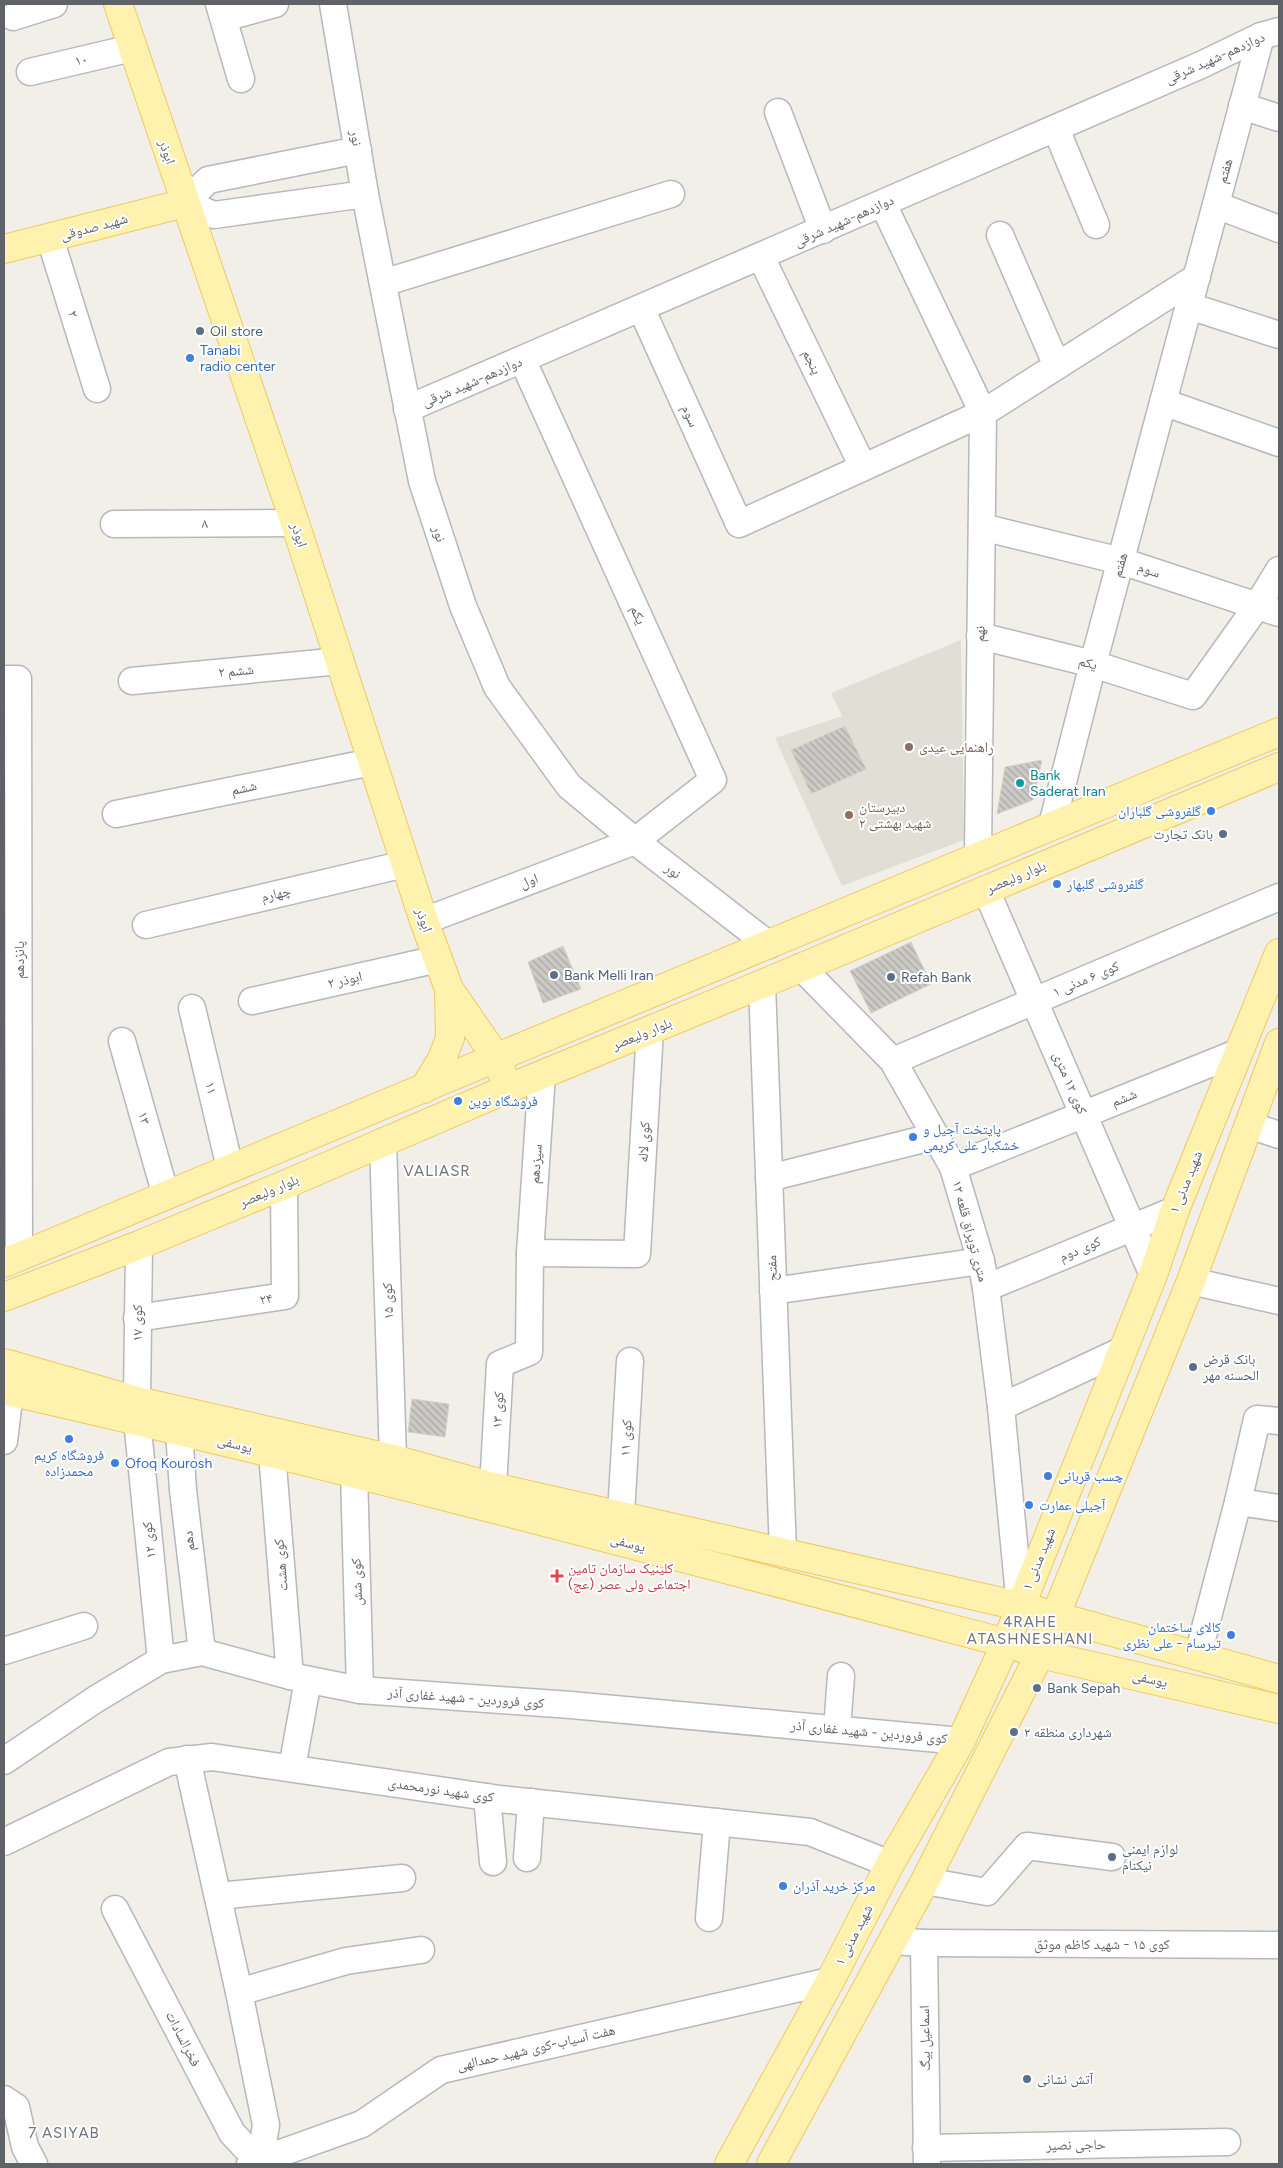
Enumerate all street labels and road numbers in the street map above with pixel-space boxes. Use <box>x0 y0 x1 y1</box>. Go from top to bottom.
street label: دوازدهم-شهید شرقی <box>1163 28 1268 88</box>
street label: ۱۰ <box>73 50 89 70</box>
street label: نور <box>346 128 366 147</box>
street label: ابوذر <box>155 136 179 167</box>
street label: هفتم <box>1214 157 1237 186</box>
street label: دوازدهم-شهید شرقی <box>792 191 897 251</box>
street label: شهید صدوقی <box>58 210 130 244</box>
street label: ۲ <box>64 309 82 319</box>
street label: پنجم <box>798 347 825 378</box>
street label: دوازدهم-شهید شرقی <box>419 353 525 412</box>
street label: سوم <box>677 402 702 430</box>
street label: ۸ <box>202 515 208 532</box>
street label: ابوذر <box>287 520 311 549</box>
street label: نور <box>428 523 450 544</box>
street label: هفتم <box>1109 551 1132 580</box>
street label: سوم <box>1135 558 1162 583</box>
street label: یکم <box>626 603 650 628</box>
street label: نهم <box>971 625 990 642</box>
street label: یکم <box>1077 652 1099 675</box>
street label: ششم ۲ <box>217 661 255 682</box>
street label: ششم <box>230 777 259 800</box>
street label: بلوار ولیعصر <box>983 857 1048 898</box>
street label: نور <box>661 859 685 883</box>
street label: اول <box>517 870 541 892</box>
street label: چهارم <box>259 882 293 907</box>
street label: ابوذر <box>412 904 436 935</box>
street label: پانزدهم <box>11 941 29 979</box>
street label: کوی ۶ مدنی ۱ <box>1050 957 1122 1001</box>
street label: ۲ ابوذر <box>326 968 364 992</box>
street label: بلوار ولیعصر <box>609 1014 674 1054</box>
street label: کوی ۱۲ متری <box>1049 1049 1091 1117</box>
street label: ۱۱ <box>201 1080 221 1096</box>
street label: ششم <box>1109 1085 1140 1112</box>
street label: ۱۳ <box>134 1110 154 1126</box>
street label: کوی لاله <box>634 1121 654 1163</box>
street label: سیزدهم <box>526 1143 547 1185</box>
street label: شهید مدنی ۱ <box>1166 1148 1206 1216</box>
street label: بلوار ولیعصر <box>236 1171 301 1212</box>
street label: ۱۲ متری توپراق قلعه <box>948 1178 992 1284</box>
street label: کوی دوم <box>1057 1233 1104 1266</box>
street label: مفتح <box>763 1255 782 1281</box>
street label: کوی ۱۵ <box>379 1282 397 1320</box>
street label: ۲۴ <box>258 1290 274 1308</box>
street label: کوی ۱۷ <box>129 1304 146 1342</box>
street label: کوی ۱۳ <box>489 1391 507 1429</box>
street label: کوی ۱۱ <box>617 1419 635 1457</box>
street label: یوسفی <box>216 1431 255 1457</box>
street label: کوی ۱۲ <box>139 1521 159 1559</box>
street label: شهید مدنی ۱ <box>1019 1525 1059 1593</box>
street label: دهم <box>179 1530 200 1552</box>
street label: یوسفی <box>609 1530 648 1556</box>
street label: کوی هشت <box>270 1538 292 1592</box>
street label: کوی شش <box>348 1558 366 1606</box>
street label: یوسفی <box>1131 1667 1169 1691</box>
street label: کوی فروردین - شهید غفاری آذر <box>386 1684 545 1712</box>
street label: کوی فروردین - شهید غفاری آذر <box>789 1717 948 1747</box>
street label: کوی شهید نورمحمدی <box>387 1774 495 1806</box>
street label: شهید مدنی ۱ <box>831 1902 877 1968</box>
street label: کوی ۱۵ - شهید کاظم موثق <box>1034 1936 1170 1954</box>
street label: اسماعیل بیگ <box>916 2005 934 2071</box>
street label: فخرالسادات <box>162 2008 204 2070</box>
street label: هفت آسیاب-کوی شهید حمدالهی <box>455 2022 617 2074</box>
street label: حاجی نصیر <box>1045 2136 1106 2154</box>

